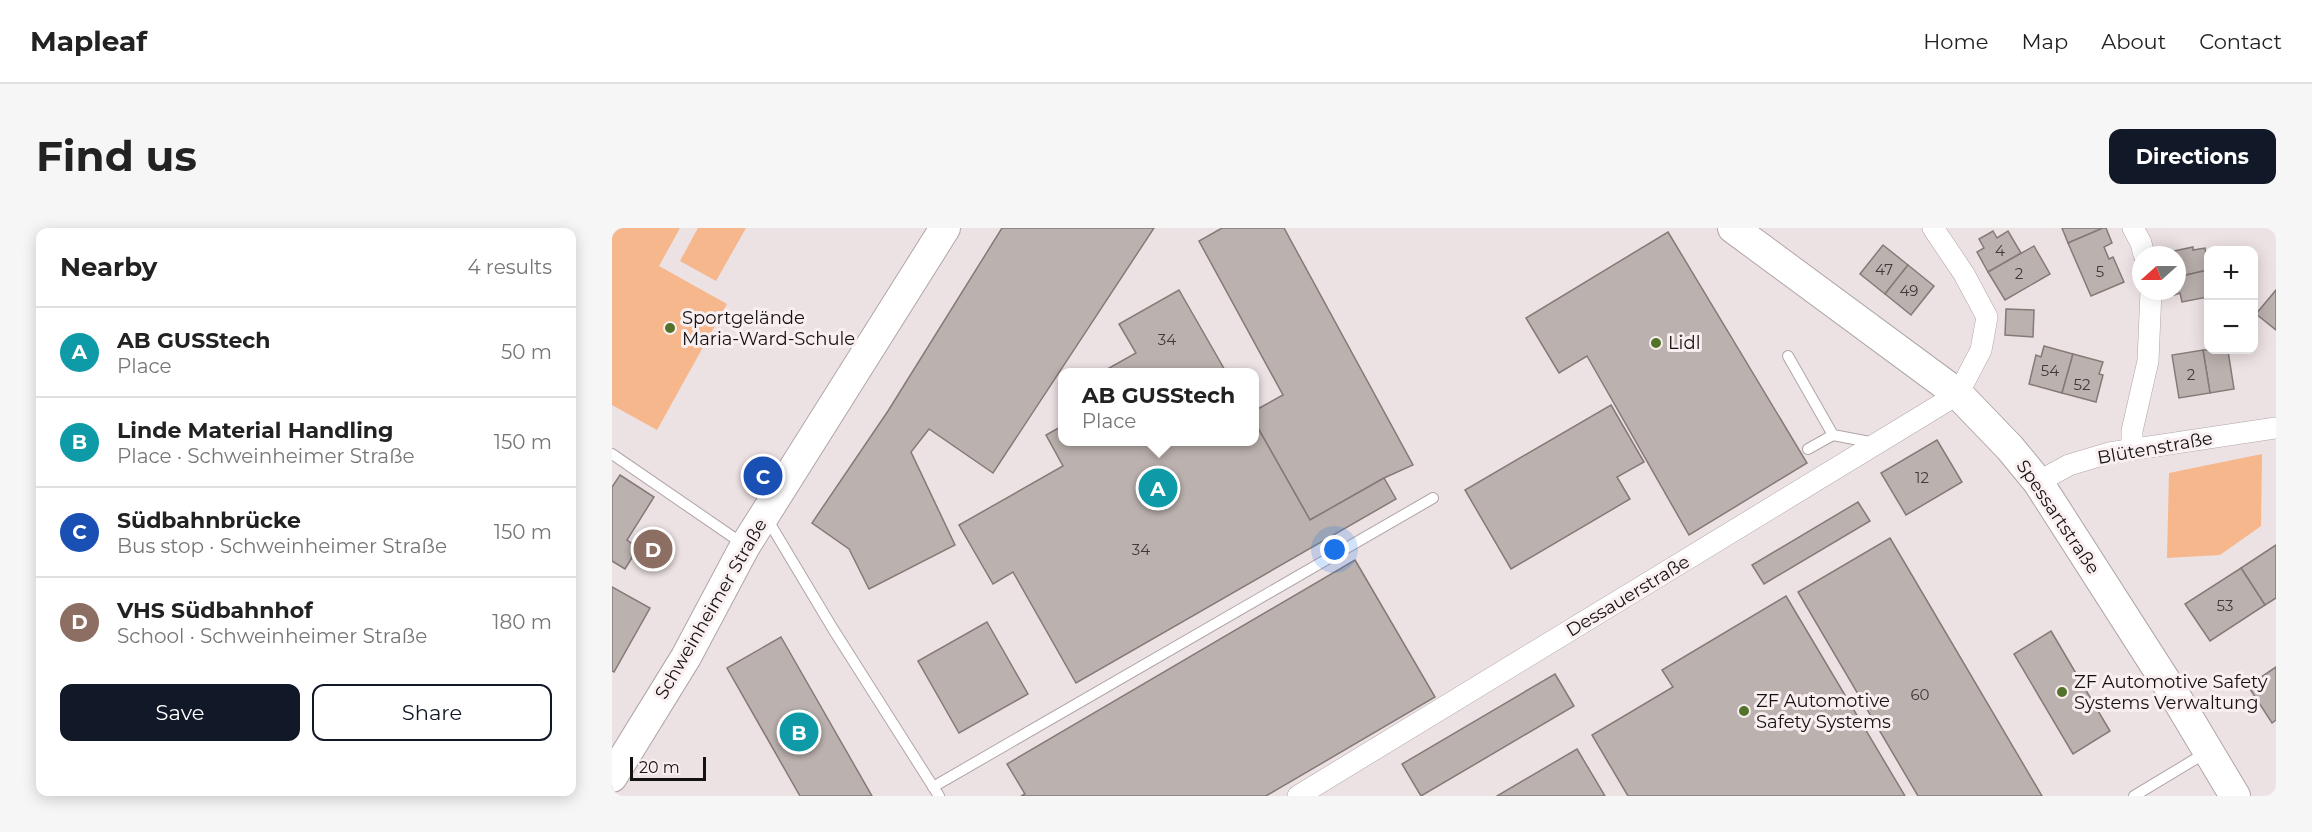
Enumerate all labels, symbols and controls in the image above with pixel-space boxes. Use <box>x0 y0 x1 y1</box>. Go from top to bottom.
text: Mapleaf <box>30 24 147 58</box>
text: Home <box>1923 29 1988 54</box>
text: Map <box>2021 29 2068 54</box>
text: About <box>2101 29 2166 54</box>
text: Contact <box>2199 29 2282 54</box>
button: Directions <box>2109 129 2276 184</box>
text: Find us <box>36 130 197 182</box>
house number: 4 <box>1995 241 2005 260</box>
north arrow <box>2132 246 2186 300</box>
map controls <box>2204 246 2258 354</box>
button: + <box>2204 246 2258 300</box>
text: Nearby <box>60 251 157 283</box>
text: 4 results <box>467 255 552 279</box>
house number: 47 <box>1875 260 1893 279</box>
house number: 5 <box>2096 262 2104 281</box>
house number: 2 <box>2015 264 2023 283</box>
house number: 49 <box>1900 281 1918 300</box>
button: − <box>2204 300 2258 354</box>
place label: Sportgelände Maria-Ward-Schule <box>682 307 855 350</box>
marker: Sportgelände Maria-Ward-Schule <box>663 321 677 335</box>
text: AB GUSStech <box>117 327 271 354</box>
house number: 34 <box>1158 330 1176 349</box>
place label: Lidl <box>1668 332 1701 354</box>
marker: Lidl <box>1649 336 1663 350</box>
text: A <box>72 340 87 364</box>
text: 50 m <box>501 340 552 364</box>
text: Place <box>117 354 172 378</box>
house number: 54 <box>2041 361 2059 380</box>
house number: 2 <box>2187 365 2195 384</box>
popup <box>1058 368 1259 446</box>
house number: 52 <box>2074 375 2090 394</box>
text: AB GUSStech <box>1082 382 1235 409</box>
text: Place <box>1082 409 1136 433</box>
text: Linde Material Handling <box>117 417 393 444</box>
street label: Blütenstraße <box>2096 427 2214 469</box>
text: B <box>72 430 87 454</box>
text: 150 m <box>494 430 552 454</box>
text: Place · Schweinheimer Straße <box>117 444 415 468</box>
pin: C <box>744 454 782 498</box>
street label: Spessartstraße <box>2012 456 2104 578</box>
pin: A <box>1138 466 1178 510</box>
house number: 12 <box>1915 468 1929 487</box>
text: Südbahnbrücke <box>117 507 301 534</box>
street label: Schweinheimer Straße <box>650 515 772 703</box>
text: C <box>72 520 87 544</box>
text: 150 m <box>494 520 552 544</box>
pin: D <box>634 526 672 572</box>
text: Bus stop · Schweinheimer Straße <box>117 534 447 558</box>
your location <box>1320 535 1349 564</box>
house number: 34 <box>1132 540 1150 559</box>
street label: Dessauerstraße <box>1562 550 1694 642</box>
house number: 53 <box>2217 596 2233 615</box>
text: VHS Südbahnhof <box>117 597 313 624</box>
text: D <box>71 610 88 634</box>
text: 180 m <box>492 610 552 634</box>
text: School · Schweinheimer Straße <box>117 624 427 648</box>
place label: ZF Automotive Safety Systems Verwaltung <box>2074 671 2268 714</box>
button: Save <box>60 684 300 741</box>
button: Share <box>312 684 552 741</box>
house number: 60 <box>1910 685 1930 704</box>
marker: ZF Automotive Safety Systems Verwaltung <box>2055 685 2069 699</box>
place label: ZF Automotive Safety Systems <box>1756 690 1891 733</box>
marker: ZF Automotive Safety Systems <box>1737 704 1751 718</box>
pin: B <box>780 710 819 754</box>
scale bar <box>630 754 706 782</box>
text: 20 m <box>639 758 680 777</box>

